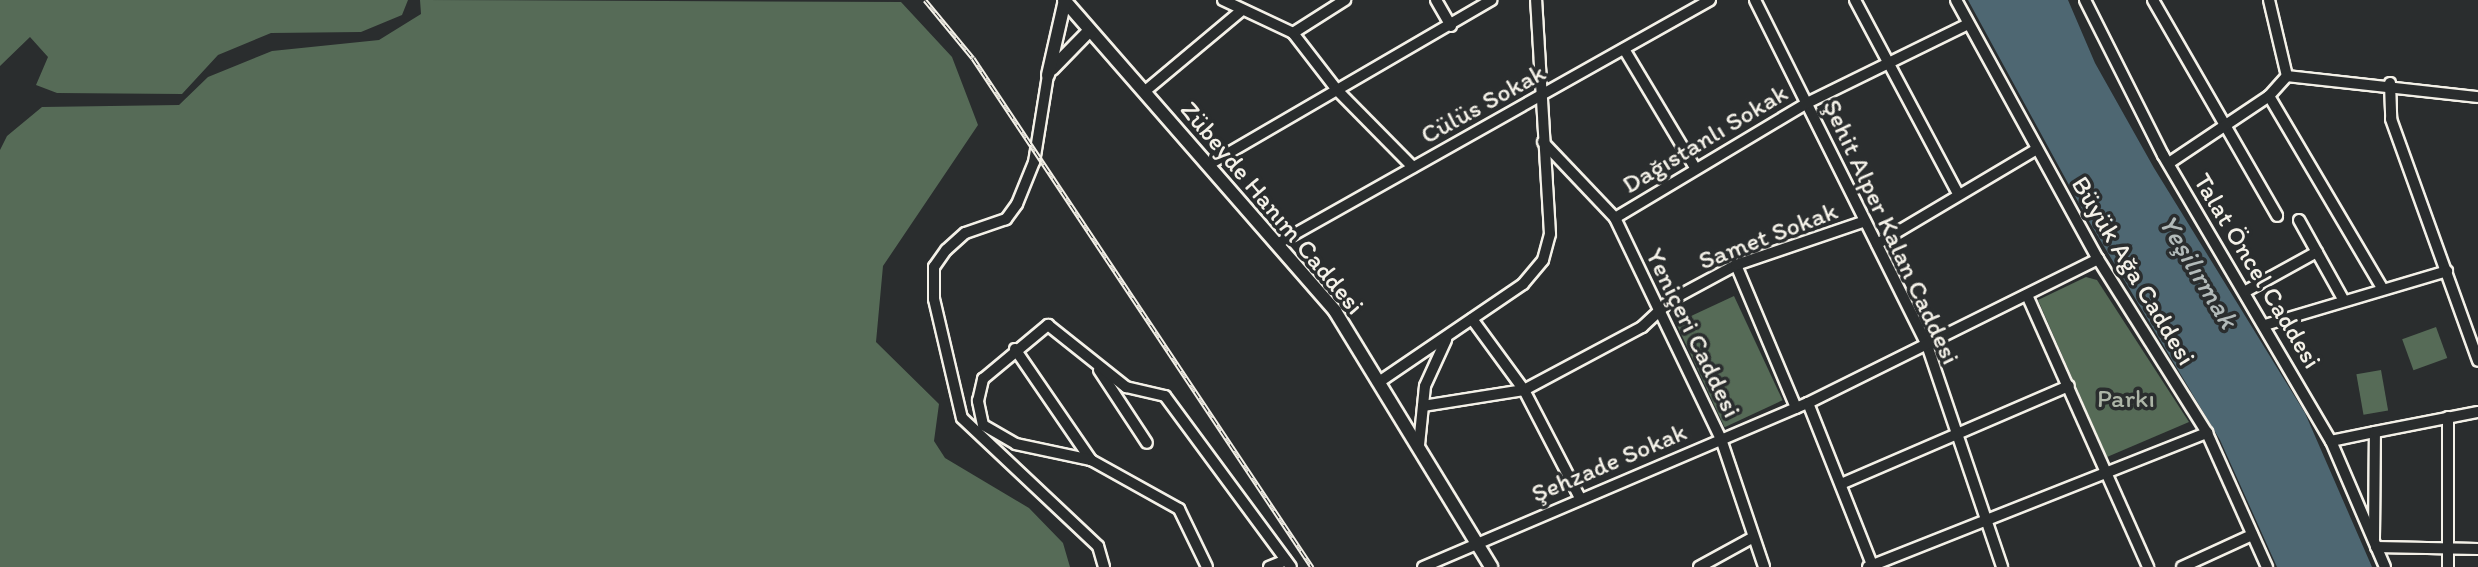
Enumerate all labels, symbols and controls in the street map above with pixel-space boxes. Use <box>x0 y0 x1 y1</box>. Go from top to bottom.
street label: Cülüs Sokak <box>1415 57 1551 151</box>
street label: Dağıstanlı Sokak <box>1617 77 1793 201</box>
street label: Zübeyde Hanım Caddesi <box>1173 95 1371 321</box>
street label: Şehit Alper Kalan Caddesi <box>1816 95 1966 369</box>
street label: Talat Öncel Caddesi <box>2187 168 2327 374</box>
street label: Büyük Ağa Caddesi <box>2064 171 2202 371</box>
street label: Samet Sokak <box>1695 195 1841 277</box>
water label: Yeşilırmak <box>2152 208 2246 334</box>
street label: Yeniçeri Caddesi <box>1638 243 1748 423</box>
park label: Parkı <box>2097 383 2155 415</box>
street label: Şehzade Sokak <box>1527 416 1691 510</box>

